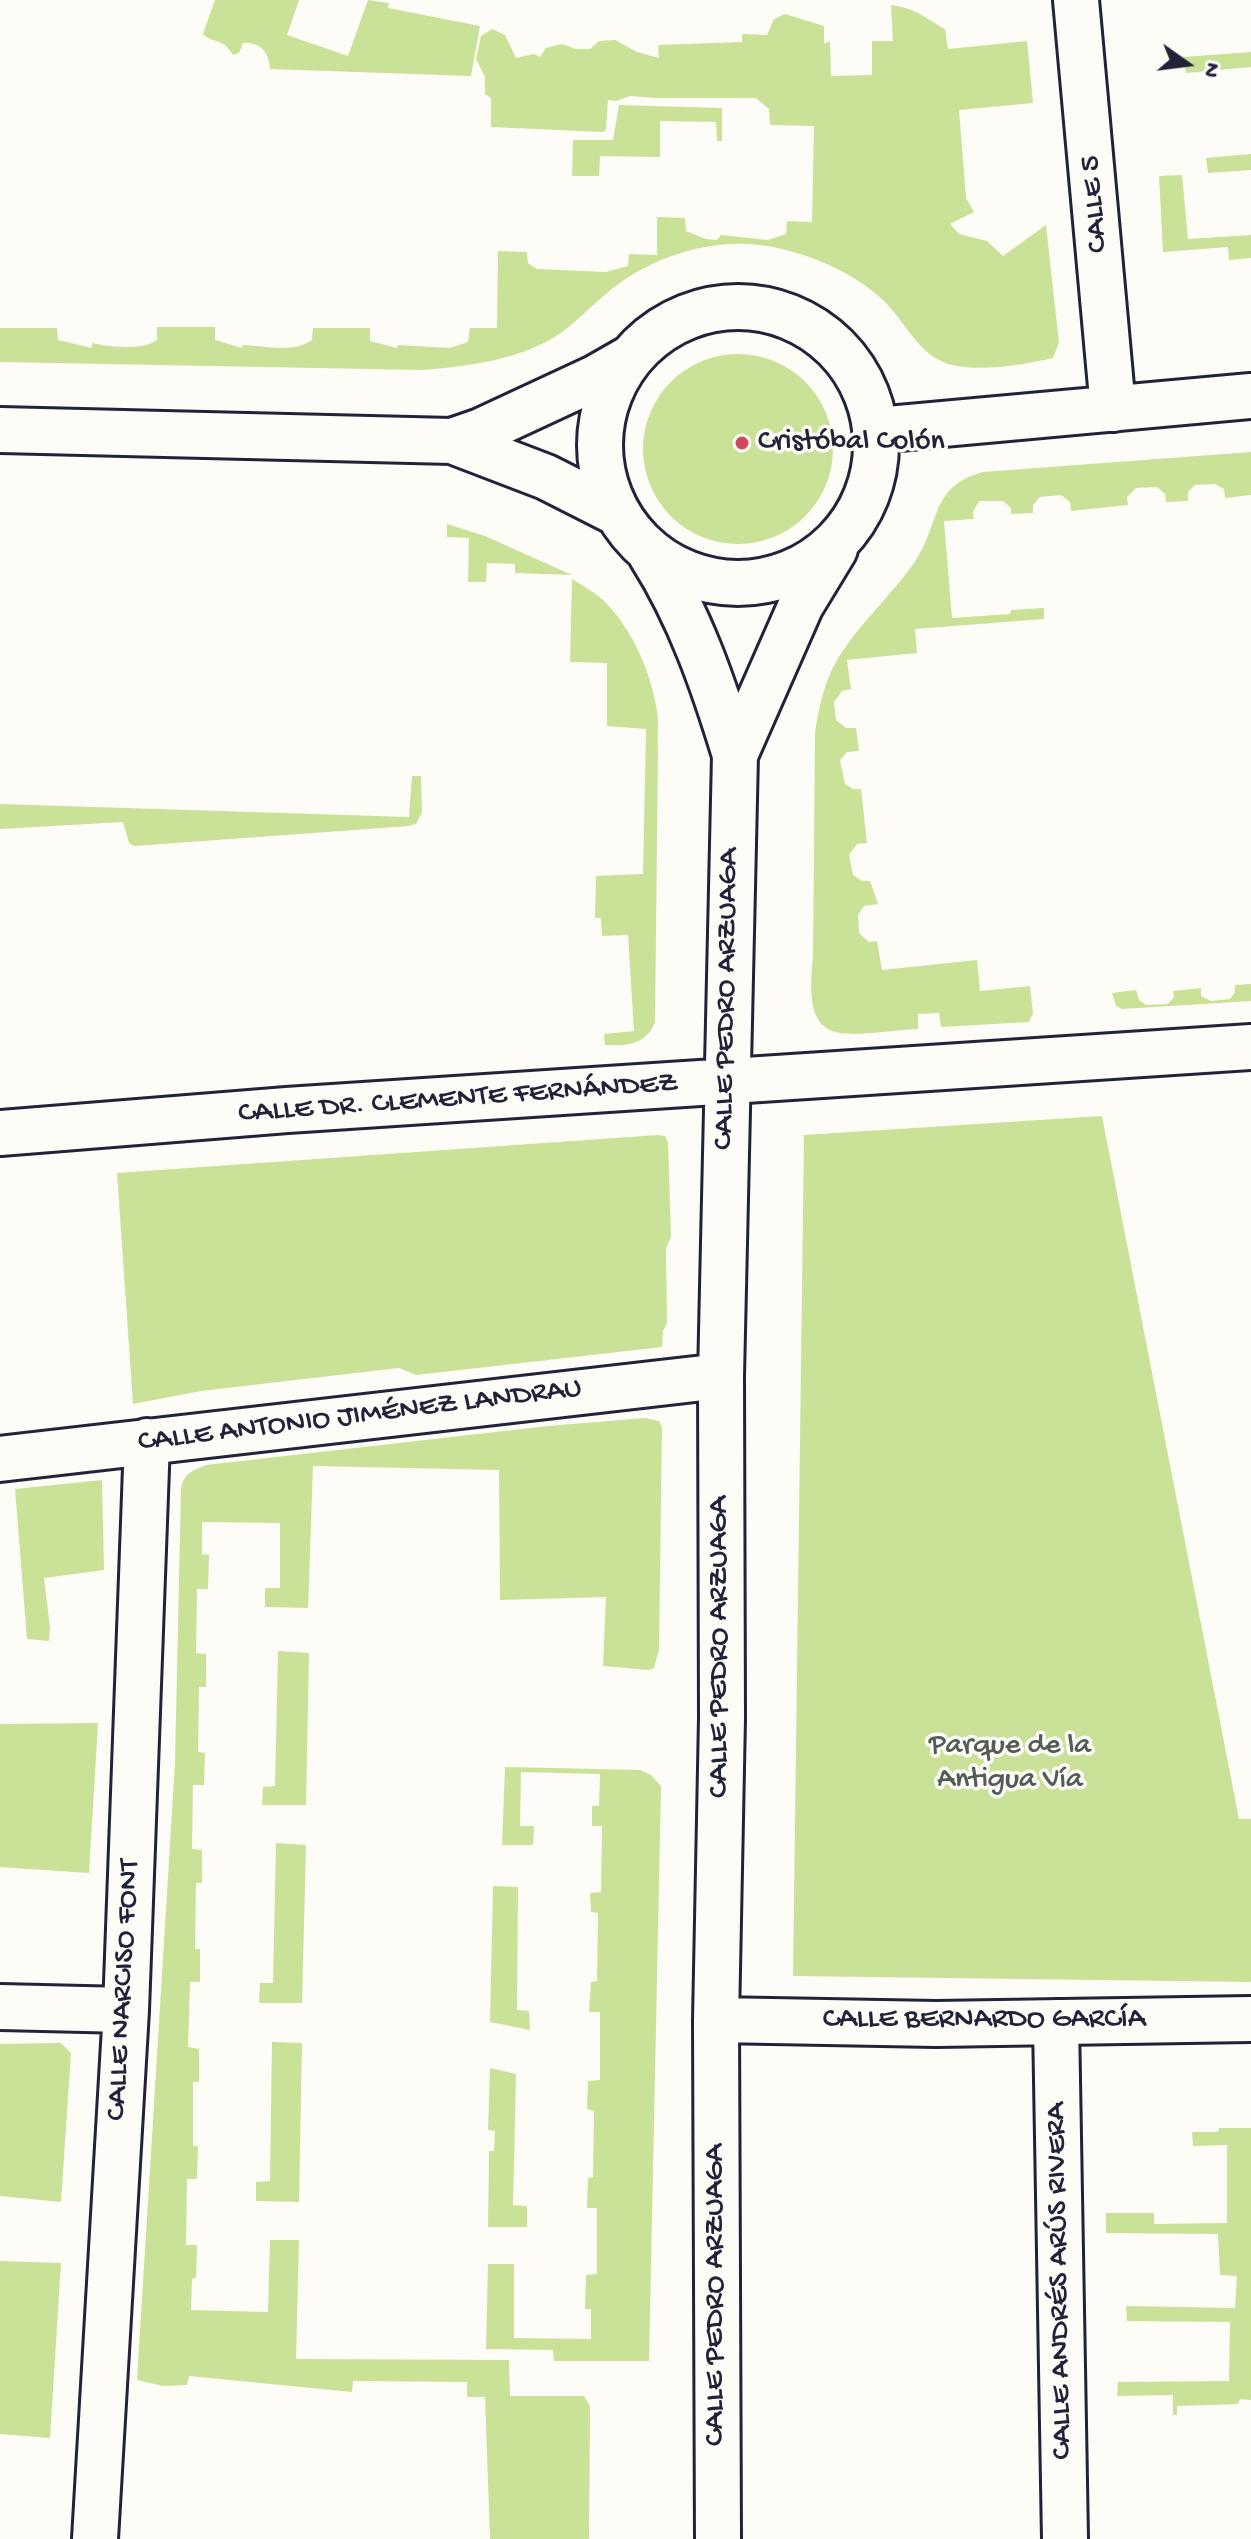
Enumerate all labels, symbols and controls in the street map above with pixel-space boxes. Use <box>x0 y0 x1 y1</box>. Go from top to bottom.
north arrow <box>1147 24 1227 104</box>
text: N <box>1196 60 1225 80</box>
street label: CALLE 5 <box>1074 154 1118 254</box>
place label: Cristóbal Colón <box>758 425 945 461</box>
marker: Cristóbal Colón <box>733 434 751 452</box>
street label: CALLE PEDRO ARZUAGA <box>707 848 749 1150</box>
street label: CALLE DR. CLEMENTE FERNÁNDEZ <box>237 1067 679 1133</box>
street label: CALLE ANTONIO JIMÉNEZ LANDRAU <box>136 1372 584 1462</box>
street label: CALLE PEDRO ARZUAGA <box>703 1496 739 1798</box>
park label: Parque de la Antigua Vía <box>929 1729 1091 1800</box>
street label: CALLE NARCISO FONT <box>100 1858 150 2122</box>
street label: CALLE BERNARDO GARCÍA <box>823 2003 1145 2039</box>
street label: CALLE ANDRÉS ARÚS RIVERA <box>1040 2102 1082 2460</box>
street label: CALLE PEDRO ARZUAGA <box>699 2144 735 2446</box>

